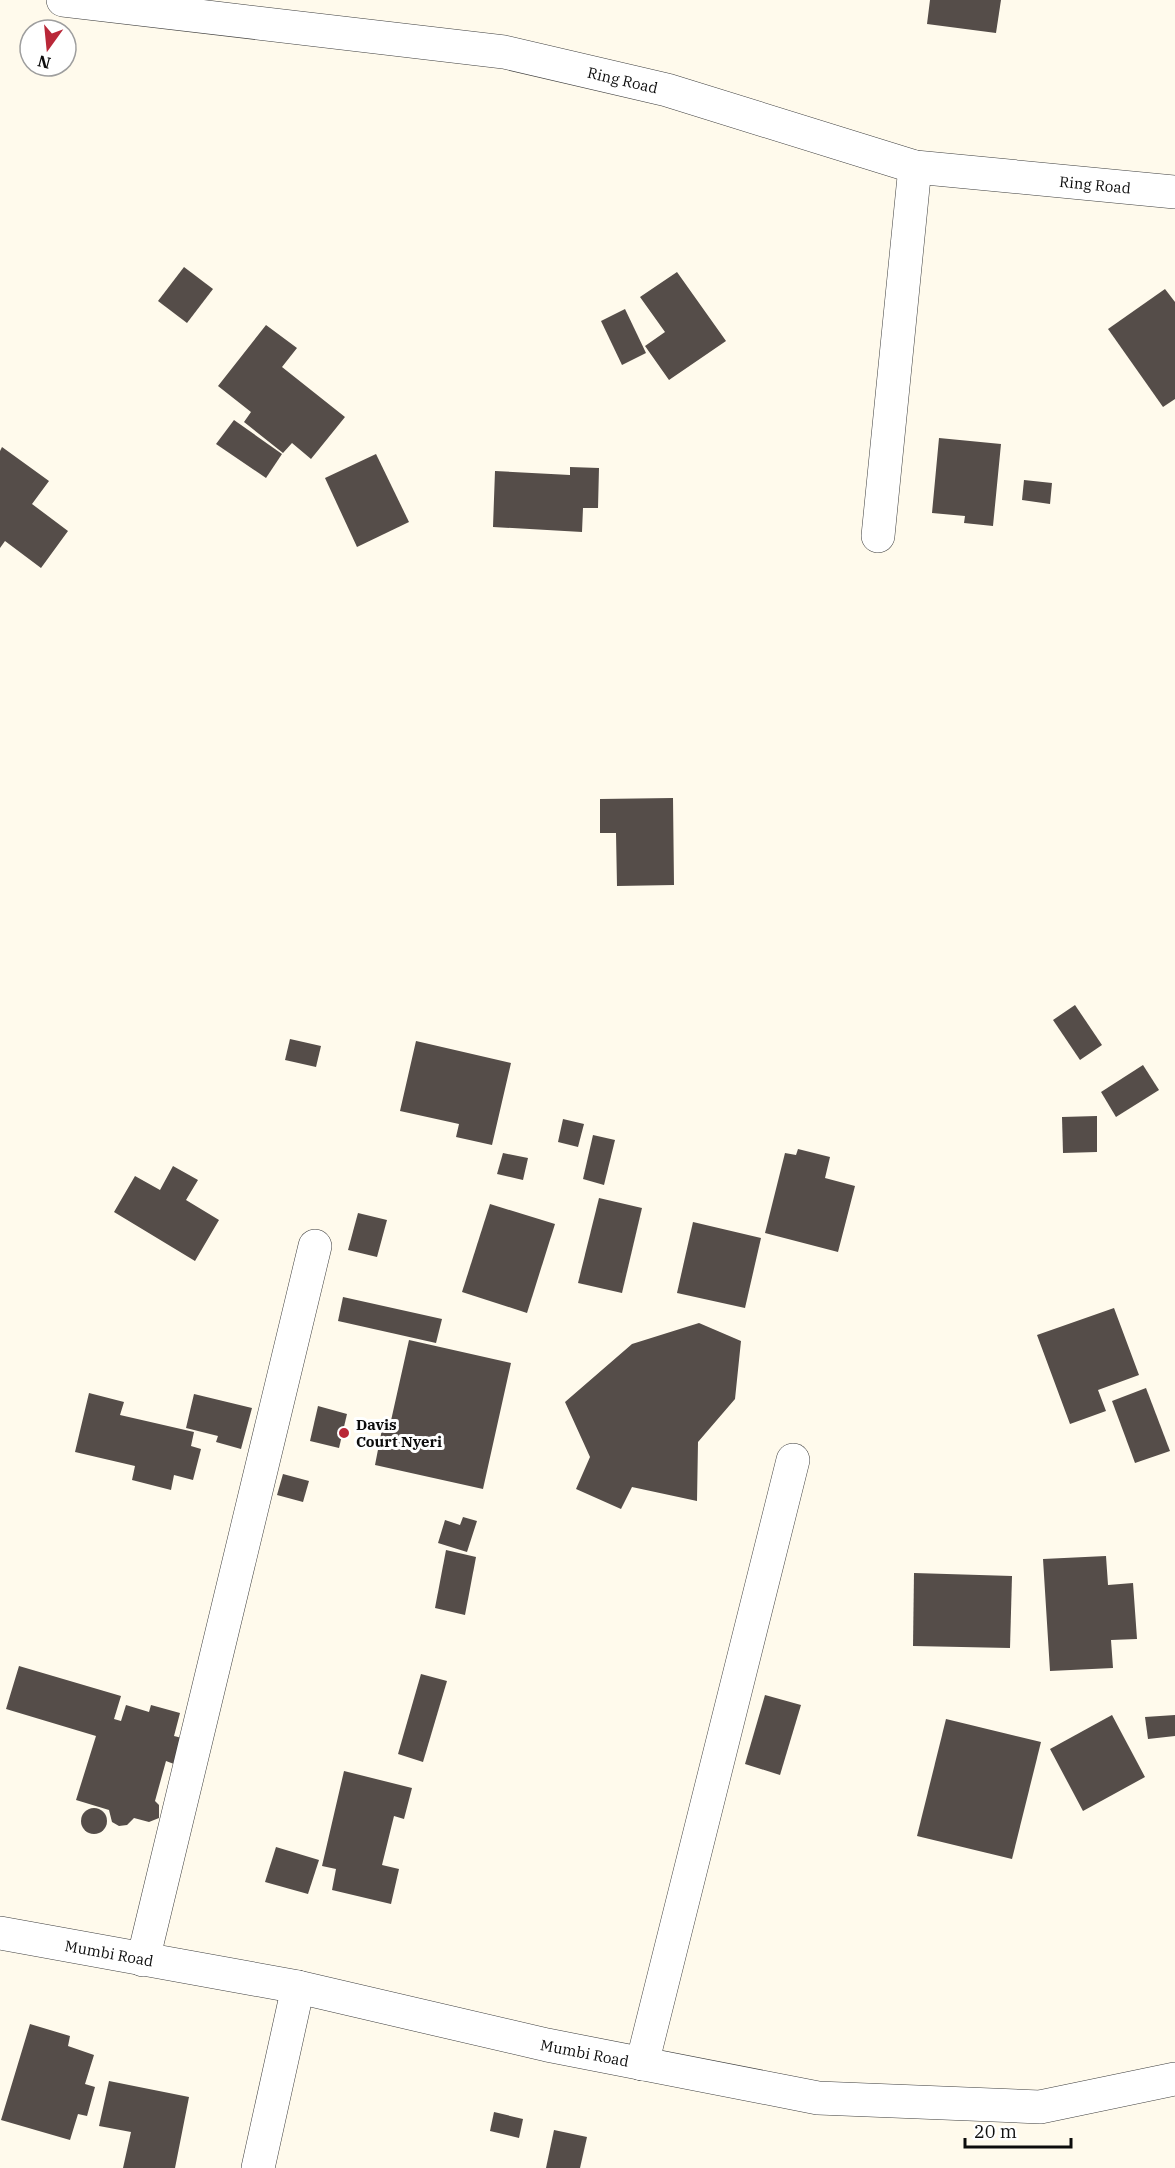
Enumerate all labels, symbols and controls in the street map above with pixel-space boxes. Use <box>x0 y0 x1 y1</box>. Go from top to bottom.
north arrow <box>18 18 78 78</box>
text: N <box>35 51 53 74</box>
street label: Ring Road <box>586 62 660 97</box>
street label: Ring Road <box>1058 171 1132 197</box>
place label: Davis Court Nyeri <box>356 1415 442 1451</box>
marker: Davis Court Nyeri <box>337 1426 351 1440</box>
street label: Mumbi Road <box>63 1935 155 1970</box>
street label: Mumbi Road <box>539 2034 631 2070</box>
scale bar <box>965 2111 1072 2149</box>
text: 20 m <box>974 2120 1017 2143</box>

